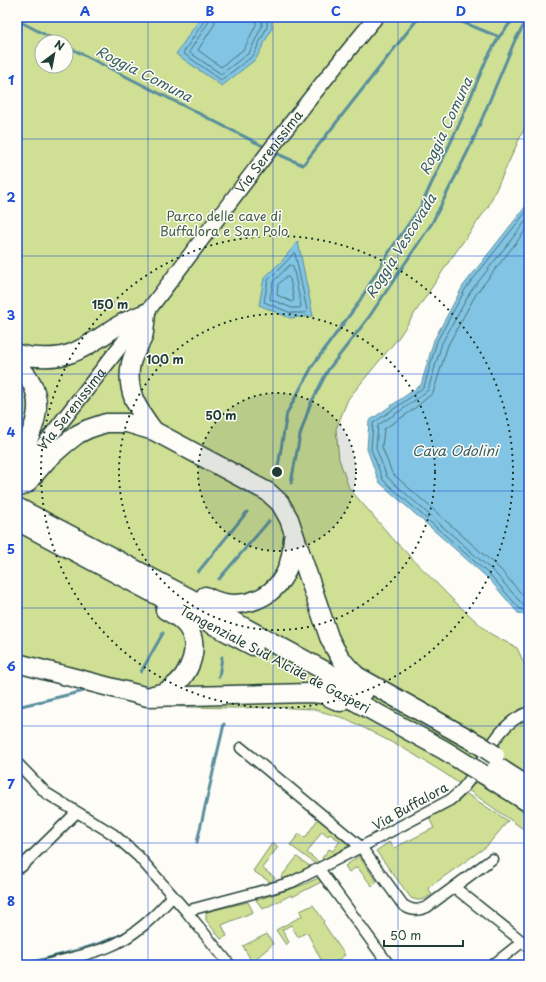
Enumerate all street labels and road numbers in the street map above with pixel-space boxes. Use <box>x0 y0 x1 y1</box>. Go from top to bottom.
street label: Via Serenissima <box>230 105 307 197</box>
street label: Via Serenissima <box>33 362 110 454</box>
street label: Tangenziale Sud Alcide de Gasperi <box>176 600 374 717</box>
street label: Via Buffalora <box>368 777 451 834</box>

